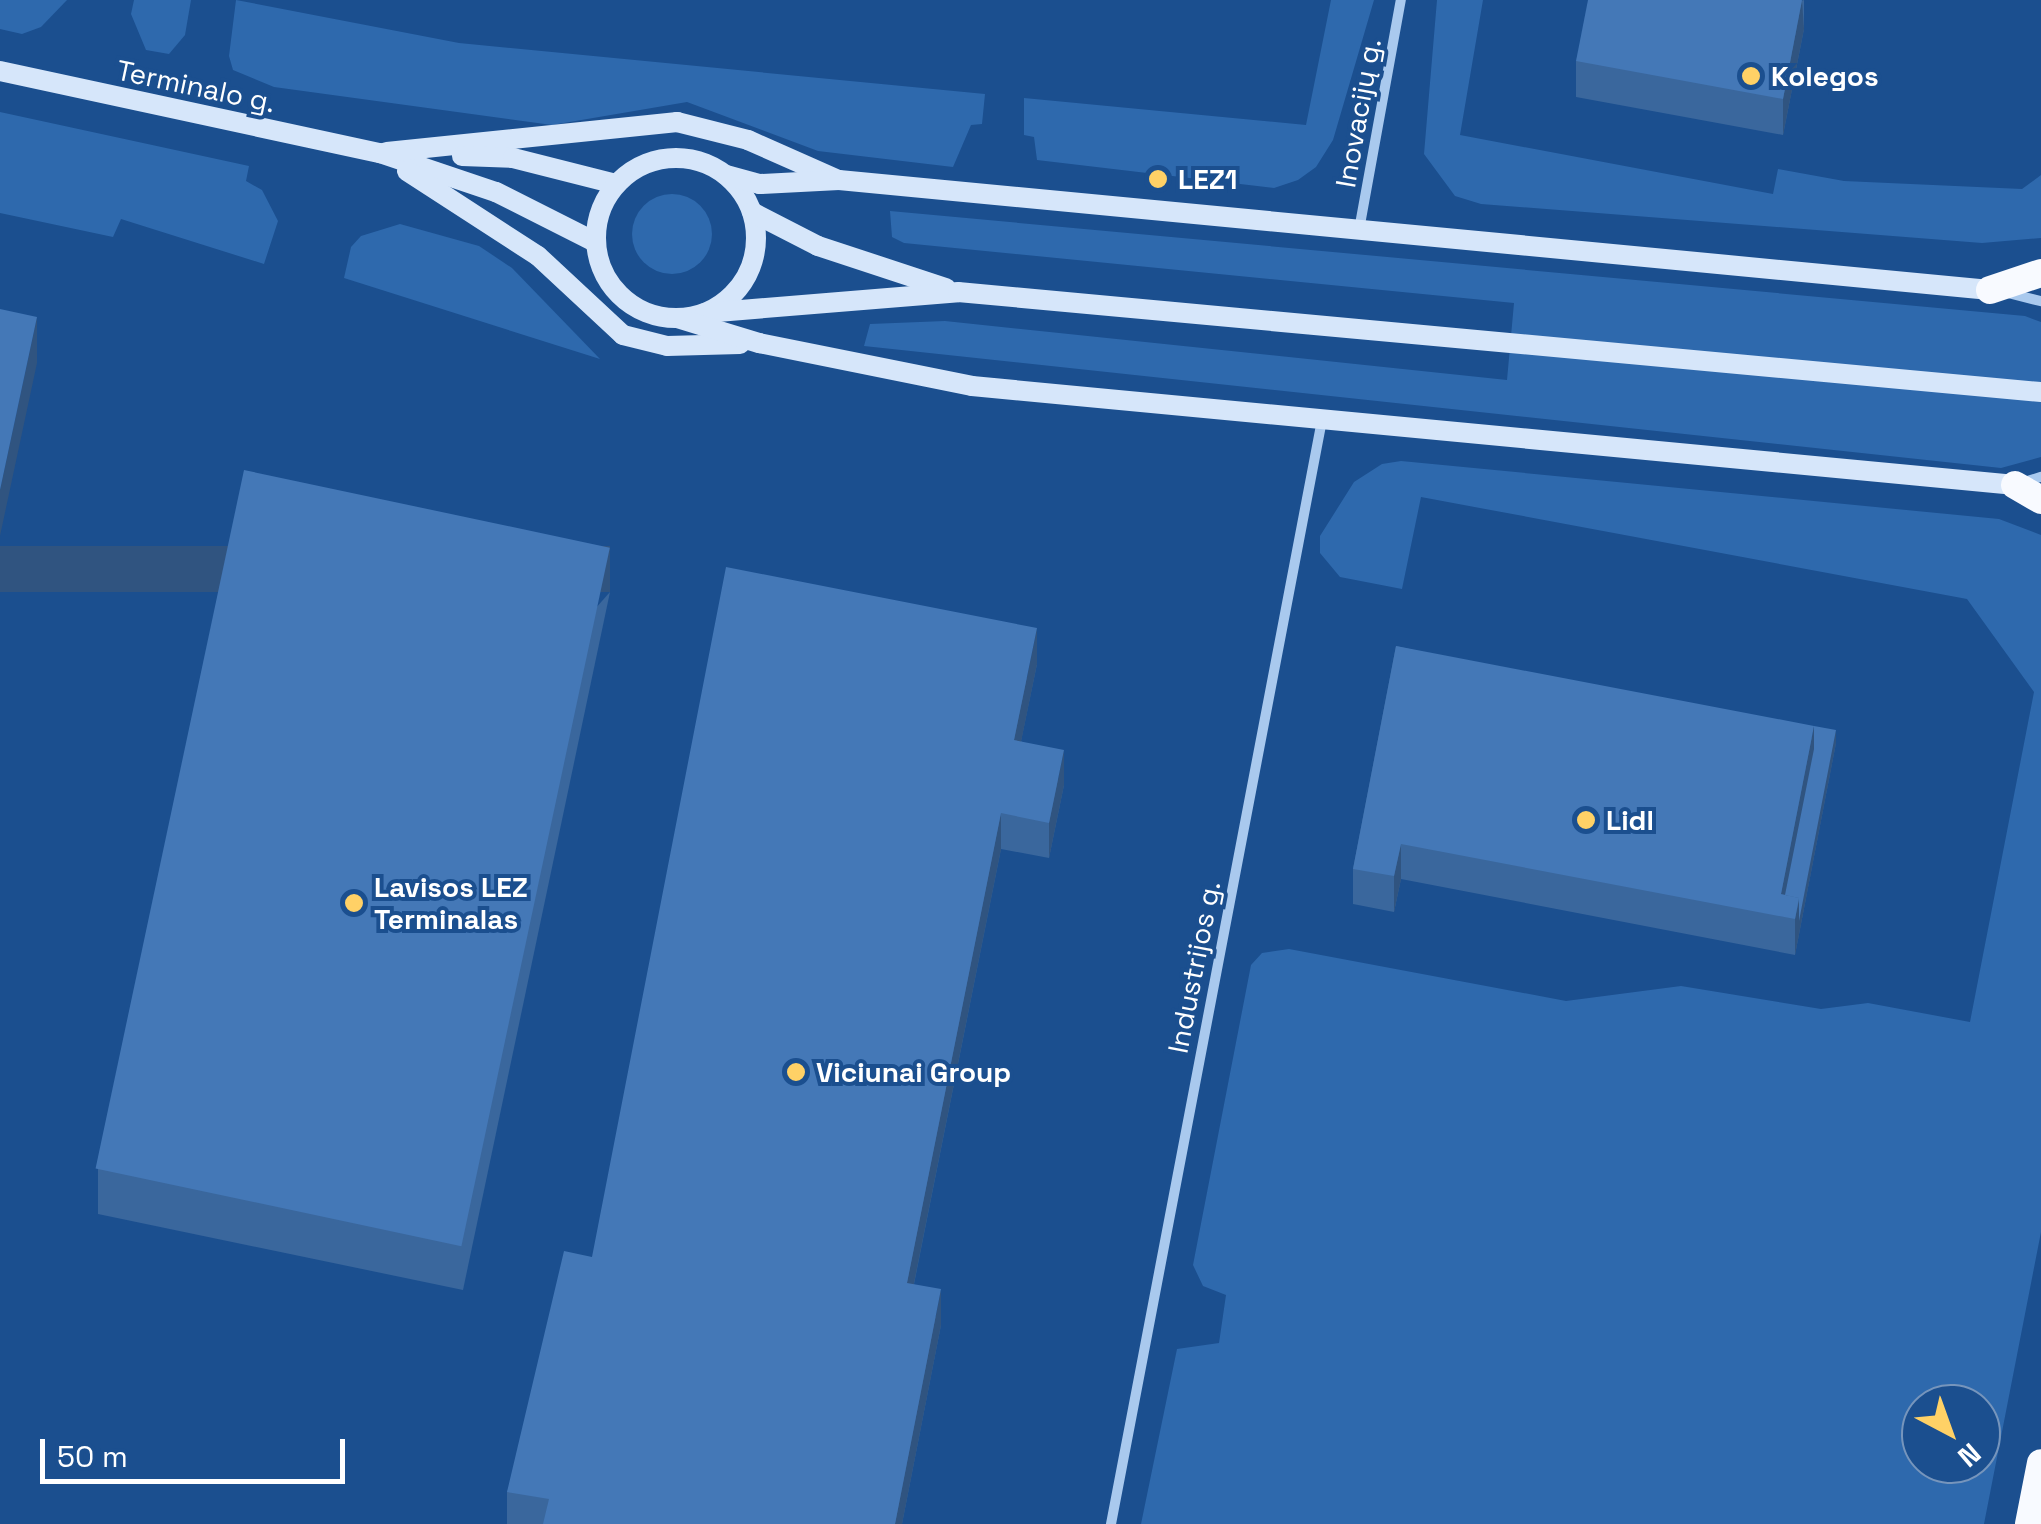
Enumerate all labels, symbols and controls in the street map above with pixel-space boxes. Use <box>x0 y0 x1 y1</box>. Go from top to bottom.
street label: Inovacijų g. <box>1328 36 1388 190</box>
street label: Terminalo g. <box>114 53 278 119</box>
place label: Kolegos <box>1771 59 1879 93</box>
marker: Kolegos <box>1740 65 1762 87</box>
place label: LEZ1 <box>1178 162 1237 196</box>
marker: LEZ1 <box>1147 168 1169 190</box>
place label: Lidl <box>1606 803 1654 837</box>
marker: Lidl <box>1575 809 1597 831</box>
place label: Lavisos LEZ Terminalas <box>374 870 528 936</box>
street label: Industrijos g. <box>1161 878 1227 1056</box>
marker: Lavisos LEZ Terminalas <box>343 892 365 914</box>
place label: Viciunai Group <box>816 1055 1011 1089</box>
marker: Viciunai Group <box>785 1061 807 1083</box>
north arrow <box>1901 1384 2001 1484</box>
scale bar <box>45 1419 350 1481</box>
text: N <box>1950 1435 1988 1475</box>
text: 50 m <box>57 1437 128 1476</box>

